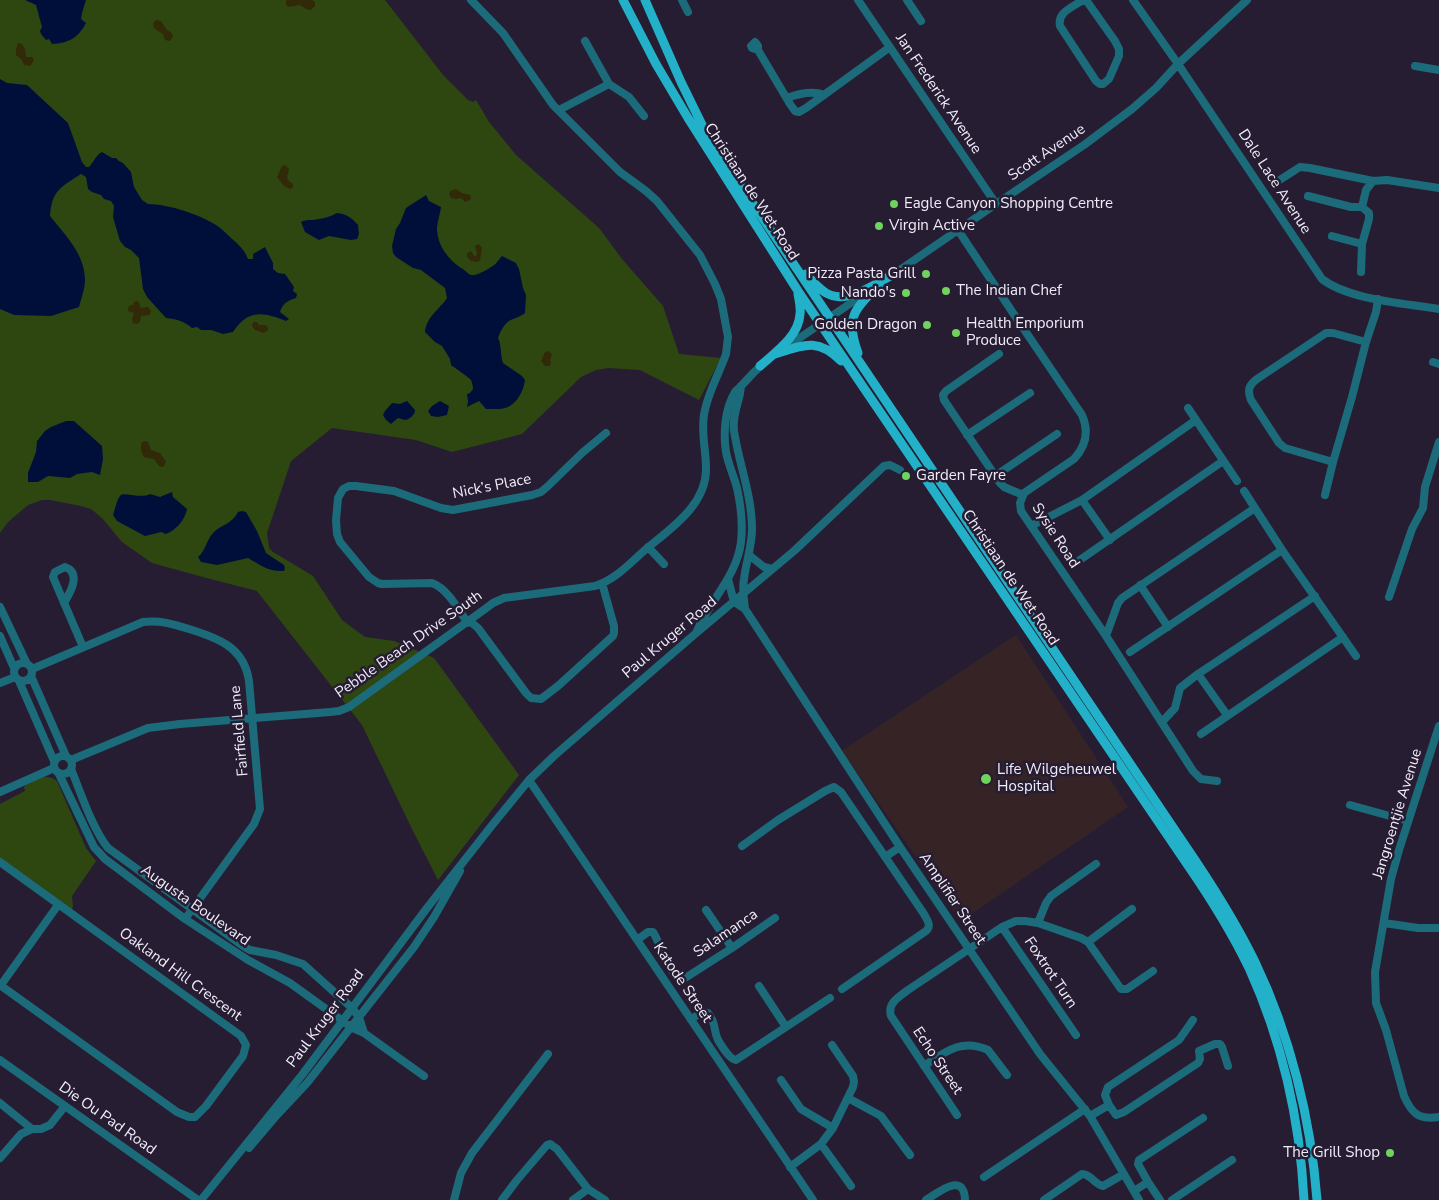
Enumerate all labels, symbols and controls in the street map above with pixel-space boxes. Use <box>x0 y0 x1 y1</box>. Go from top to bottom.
street label: Jan Frederick Avenue <box>891 30 985 158</box>
street label: Christiaan de Wet Road <box>700 120 802 264</box>
street label: Scott Avenue <box>1005 121 1089 185</box>
street label: Dale Lace Avenue <box>1233 126 1315 238</box>
place label: Eagle Canyon Shopping Centre <box>904 195 1113 213</box>
marker: Eagle Canyon Shopping Centre <box>888 198 900 210</box>
place label: Virgin Active <box>889 217 975 235</box>
marker: Virgin Active <box>873 220 885 232</box>
place label: Pizza Pasta Grill <box>808 265 916 283</box>
marker: Pizza Pasta Grill <box>920 268 932 280</box>
place label: The Indian Chef <box>956 282 1062 300</box>
place label: Nando's <box>841 284 896 302</box>
marker: The Indian Chef <box>940 285 952 297</box>
marker: Nando's <box>900 287 912 299</box>
place label: Health Emporium Produce <box>966 315 1084 350</box>
place label: Golden Dragon <box>814 316 917 334</box>
marker: Golden Dragon <box>921 319 933 331</box>
marker: Health Emporium Produce <box>950 327 962 339</box>
place label: Garden Fayre <box>916 467 1006 485</box>
marker: Garden Fayre <box>900 470 912 482</box>
street label: Nick’s Place <box>451 471 533 503</box>
street label: Sysie Road <box>1027 500 1083 572</box>
street label: Christiaan de Wet Road <box>958 507 1062 649</box>
street label: Pebble Beach Drive South <box>332 587 486 703</box>
street label: Paul Kruger Road <box>619 593 721 683</box>
street label: Fairfield Lane <box>227 685 253 777</box>
street label: Jangroentjie Avenue <box>1370 747 1426 881</box>
place label: Life Wilgeheuwel Hospital <box>997 761 1116 796</box>
marker: Life Wilgeheuwel Hospital <box>979 772 993 786</box>
street label: Amplifier Street <box>915 850 989 948</box>
street label: Augusta Boulevard <box>137 862 253 950</box>
street label: Salamanca <box>690 906 762 962</box>
street label: Oakland Hill Crescent <box>115 924 245 1026</box>
street label: Foxtrot Turn <box>1020 934 1080 1012</box>
street label: Katode Street <box>649 940 715 1026</box>
street label: Paul Kruger Road <box>283 967 369 1071</box>
street label: Echo Street <box>908 1024 966 1098</box>
street label: Die Ou Pad Road <box>55 1079 159 1159</box>
place label: The Grill Shop <box>1283 1144 1380 1162</box>
marker: The Grill Shop <box>1384 1147 1396 1159</box>

